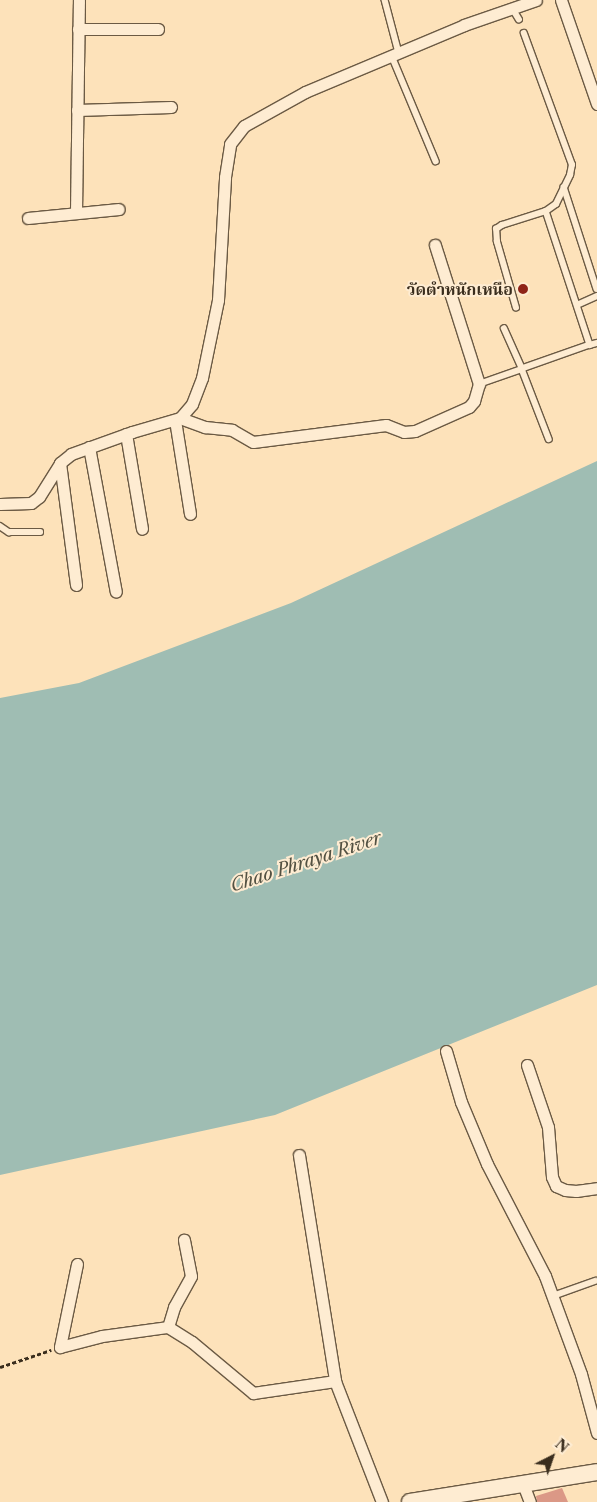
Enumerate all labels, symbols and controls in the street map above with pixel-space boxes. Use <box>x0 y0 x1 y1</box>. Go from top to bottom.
place label: วัดตำหนักเหนือ <box>407 279 513 299</box>
marker: วัดตำหนักเหนือ <box>517 283 529 295</box>
water label: Chao Phraya River <box>228 827 384 897</box>
north arrow <box>527 1432 577 1482</box>
text: N <box>551 1435 572 1456</box>

